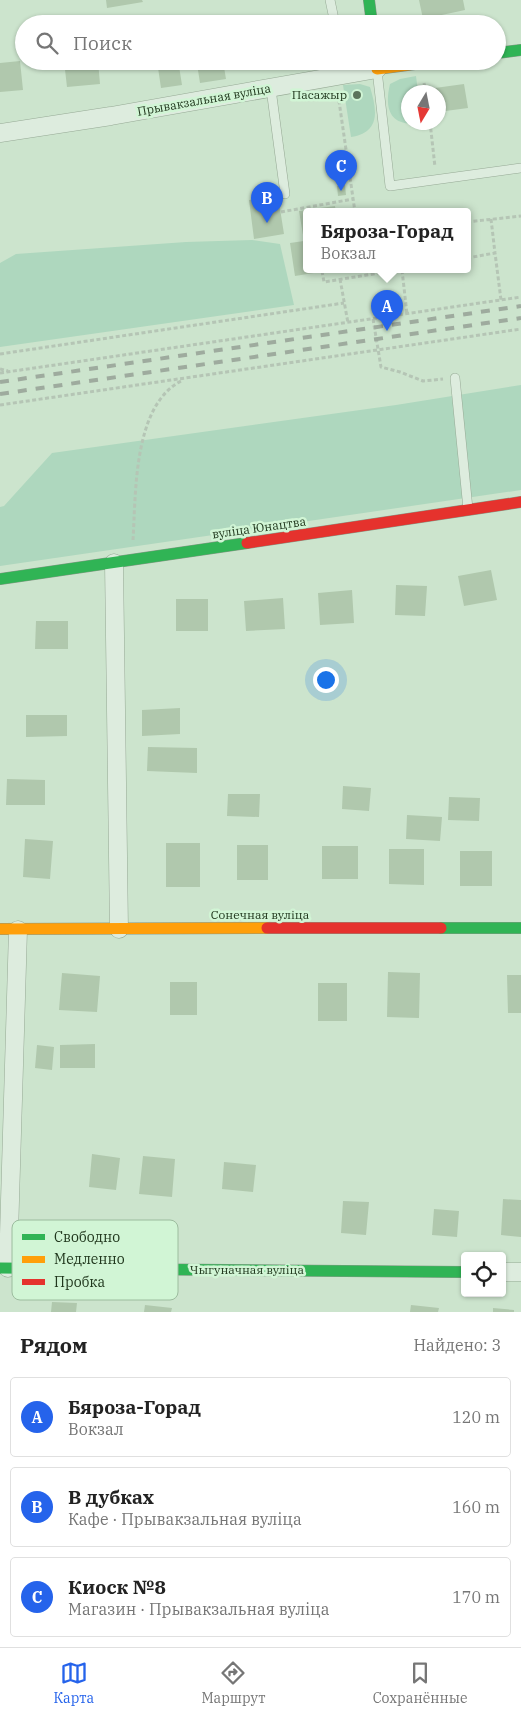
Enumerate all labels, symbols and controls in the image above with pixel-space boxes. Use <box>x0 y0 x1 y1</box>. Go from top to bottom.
search box <box>15 15 506 70</box>
icon: search <box>33 29 61 57</box>
text: Поиск <box>73 31 132 55</box>
street label: Прывакзальная вуліца <box>136 80 272 119</box>
north arrow <box>401 85 446 130</box>
place label: Пасажыр <box>292 87 347 102</box>
marker: Пасажыр <box>351 89 363 101</box>
pin: C <box>325 150 357 191</box>
pin: B <box>251 182 283 223</box>
popup <box>303 208 471 273</box>
text: Бяроза-Горад <box>321 219 453 243</box>
text: Вокзал <box>321 243 376 263</box>
pin: A <box>371 290 403 331</box>
street label: вуліца Юнацтва <box>211 513 307 542</box>
your location <box>313 667 339 693</box>
street label: Сонечная вуліца <box>211 907 310 922</box>
legend <box>12 1220 178 1300</box>
text: Свободно <box>54 1228 120 1246</box>
text: Медленно <box>54 1250 125 1268</box>
map controls <box>461 1252 506 1297</box>
button: locate <box>461 1252 506 1297</box>
street label: Чыгуначная вуліца <box>190 1262 305 1277</box>
text: Пробка <box>54 1273 105 1291</box>
text: Рядом <box>20 1331 88 1359</box>
text: Найдено: 3 <box>413 1335 501 1355</box>
text: Бяроза-Горад <box>68 1395 201 1419</box>
text: A <box>31 1407 43 1427</box>
text: 120 m <box>452 1407 500 1427</box>
text: Вокзал <box>68 1419 124 1439</box>
text: В дубках <box>68 1485 154 1509</box>
text: B <box>31 1497 43 1517</box>
text: 160 m <box>452 1497 500 1517</box>
text: Кафе · Прывакзальная вуліца <box>68 1509 302 1529</box>
text: Киоск №8 <box>68 1575 166 1599</box>
text: C <box>32 1587 42 1607</box>
text: 170 m <box>452 1587 500 1607</box>
text: Магазин · Прывакзальная вуліца <box>68 1599 329 1619</box>
tab: Карта <box>54 1659 94 1707</box>
tab: Маршрут <box>201 1659 265 1707</box>
tab: Сохранённые <box>373 1659 467 1707</box>

